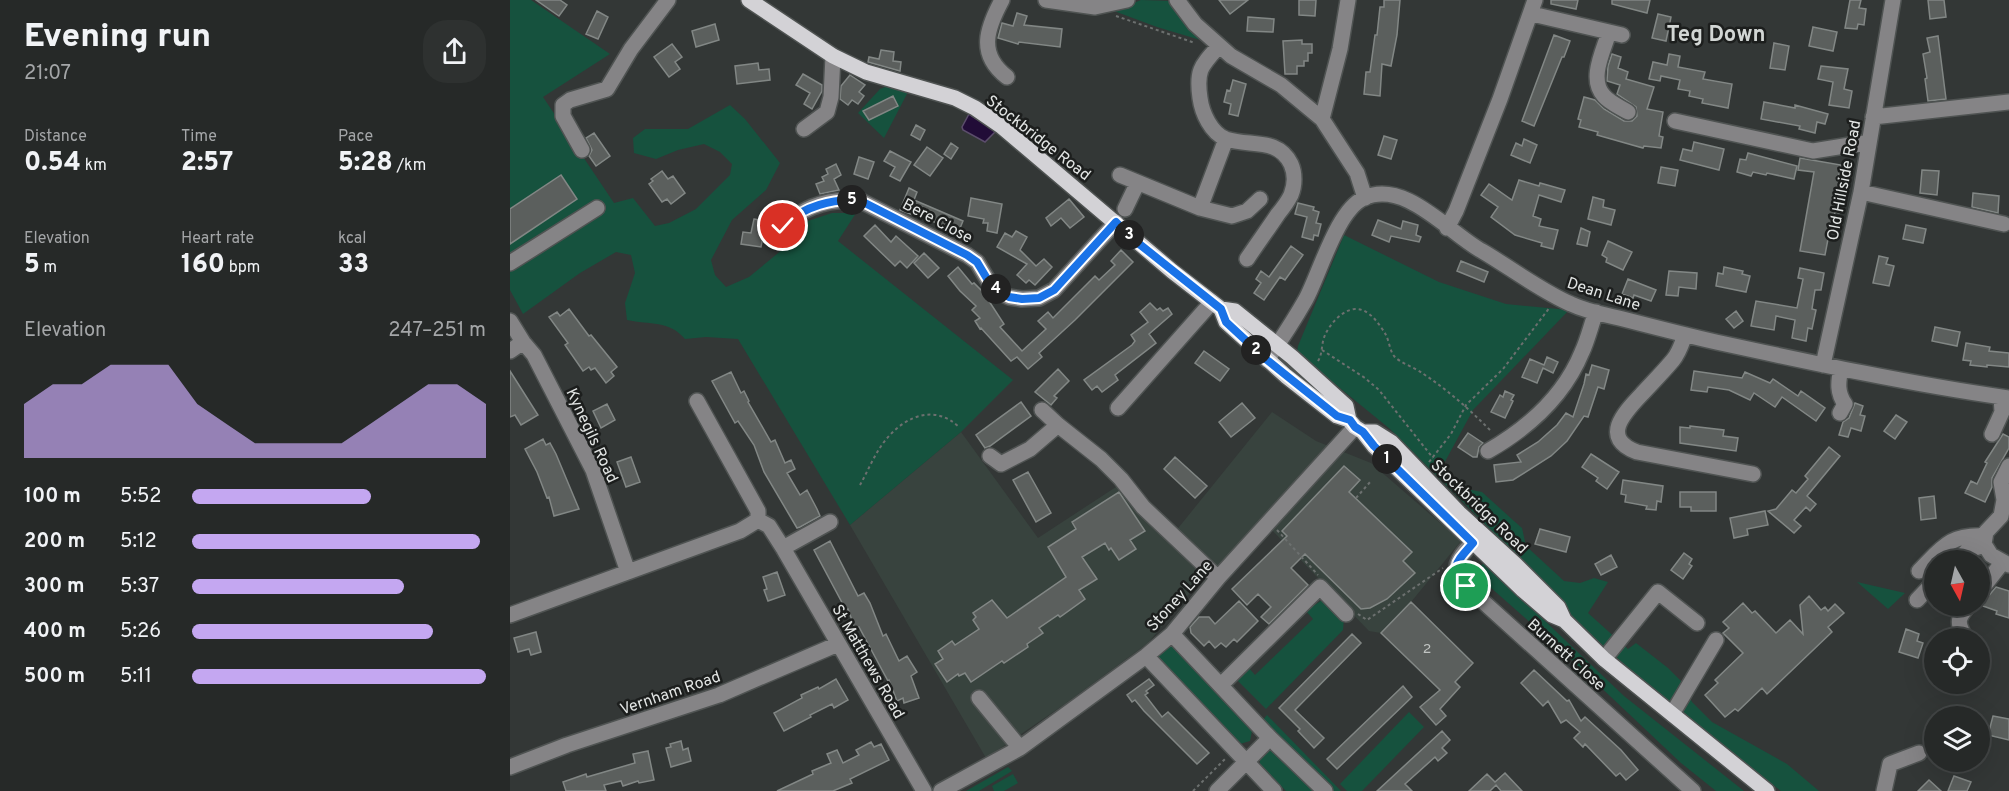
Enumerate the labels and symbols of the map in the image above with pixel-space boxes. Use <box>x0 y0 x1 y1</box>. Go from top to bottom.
district label: Teg Down <box>1666 22 1766 49</box>
street label: Stockbridge Road <box>981 91 1094 186</box>
street label: Old Hillside Road <box>1823 118 1866 242</box>
pin: 5 <box>837 185 867 215</box>
street label: Bere Close <box>898 195 976 249</box>
pin <box>757 200 808 251</box>
pin: 3 <box>1114 220 1144 250</box>
pin: 4 <box>981 274 1011 304</box>
street label: Dean Lane <box>1564 274 1643 316</box>
pin: 2 <box>1241 335 1271 365</box>
street label: Kynegils Road <box>561 385 622 486</box>
pin: 1 <box>1372 444 1402 474</box>
street label: Stockbridge Road <box>1426 456 1531 559</box>
north arrow <box>1924 550 1990 616</box>
street label: Stoney Lane <box>1143 556 1218 636</box>
pin <box>1440 560 1491 611</box>
street label: St Matthews Road <box>826 601 908 723</box>
street label: Burnett Close <box>1522 615 1609 696</box>
house number: 2 <box>1423 641 1431 658</box>
street label: Vernham Road <box>618 667 724 720</box>

